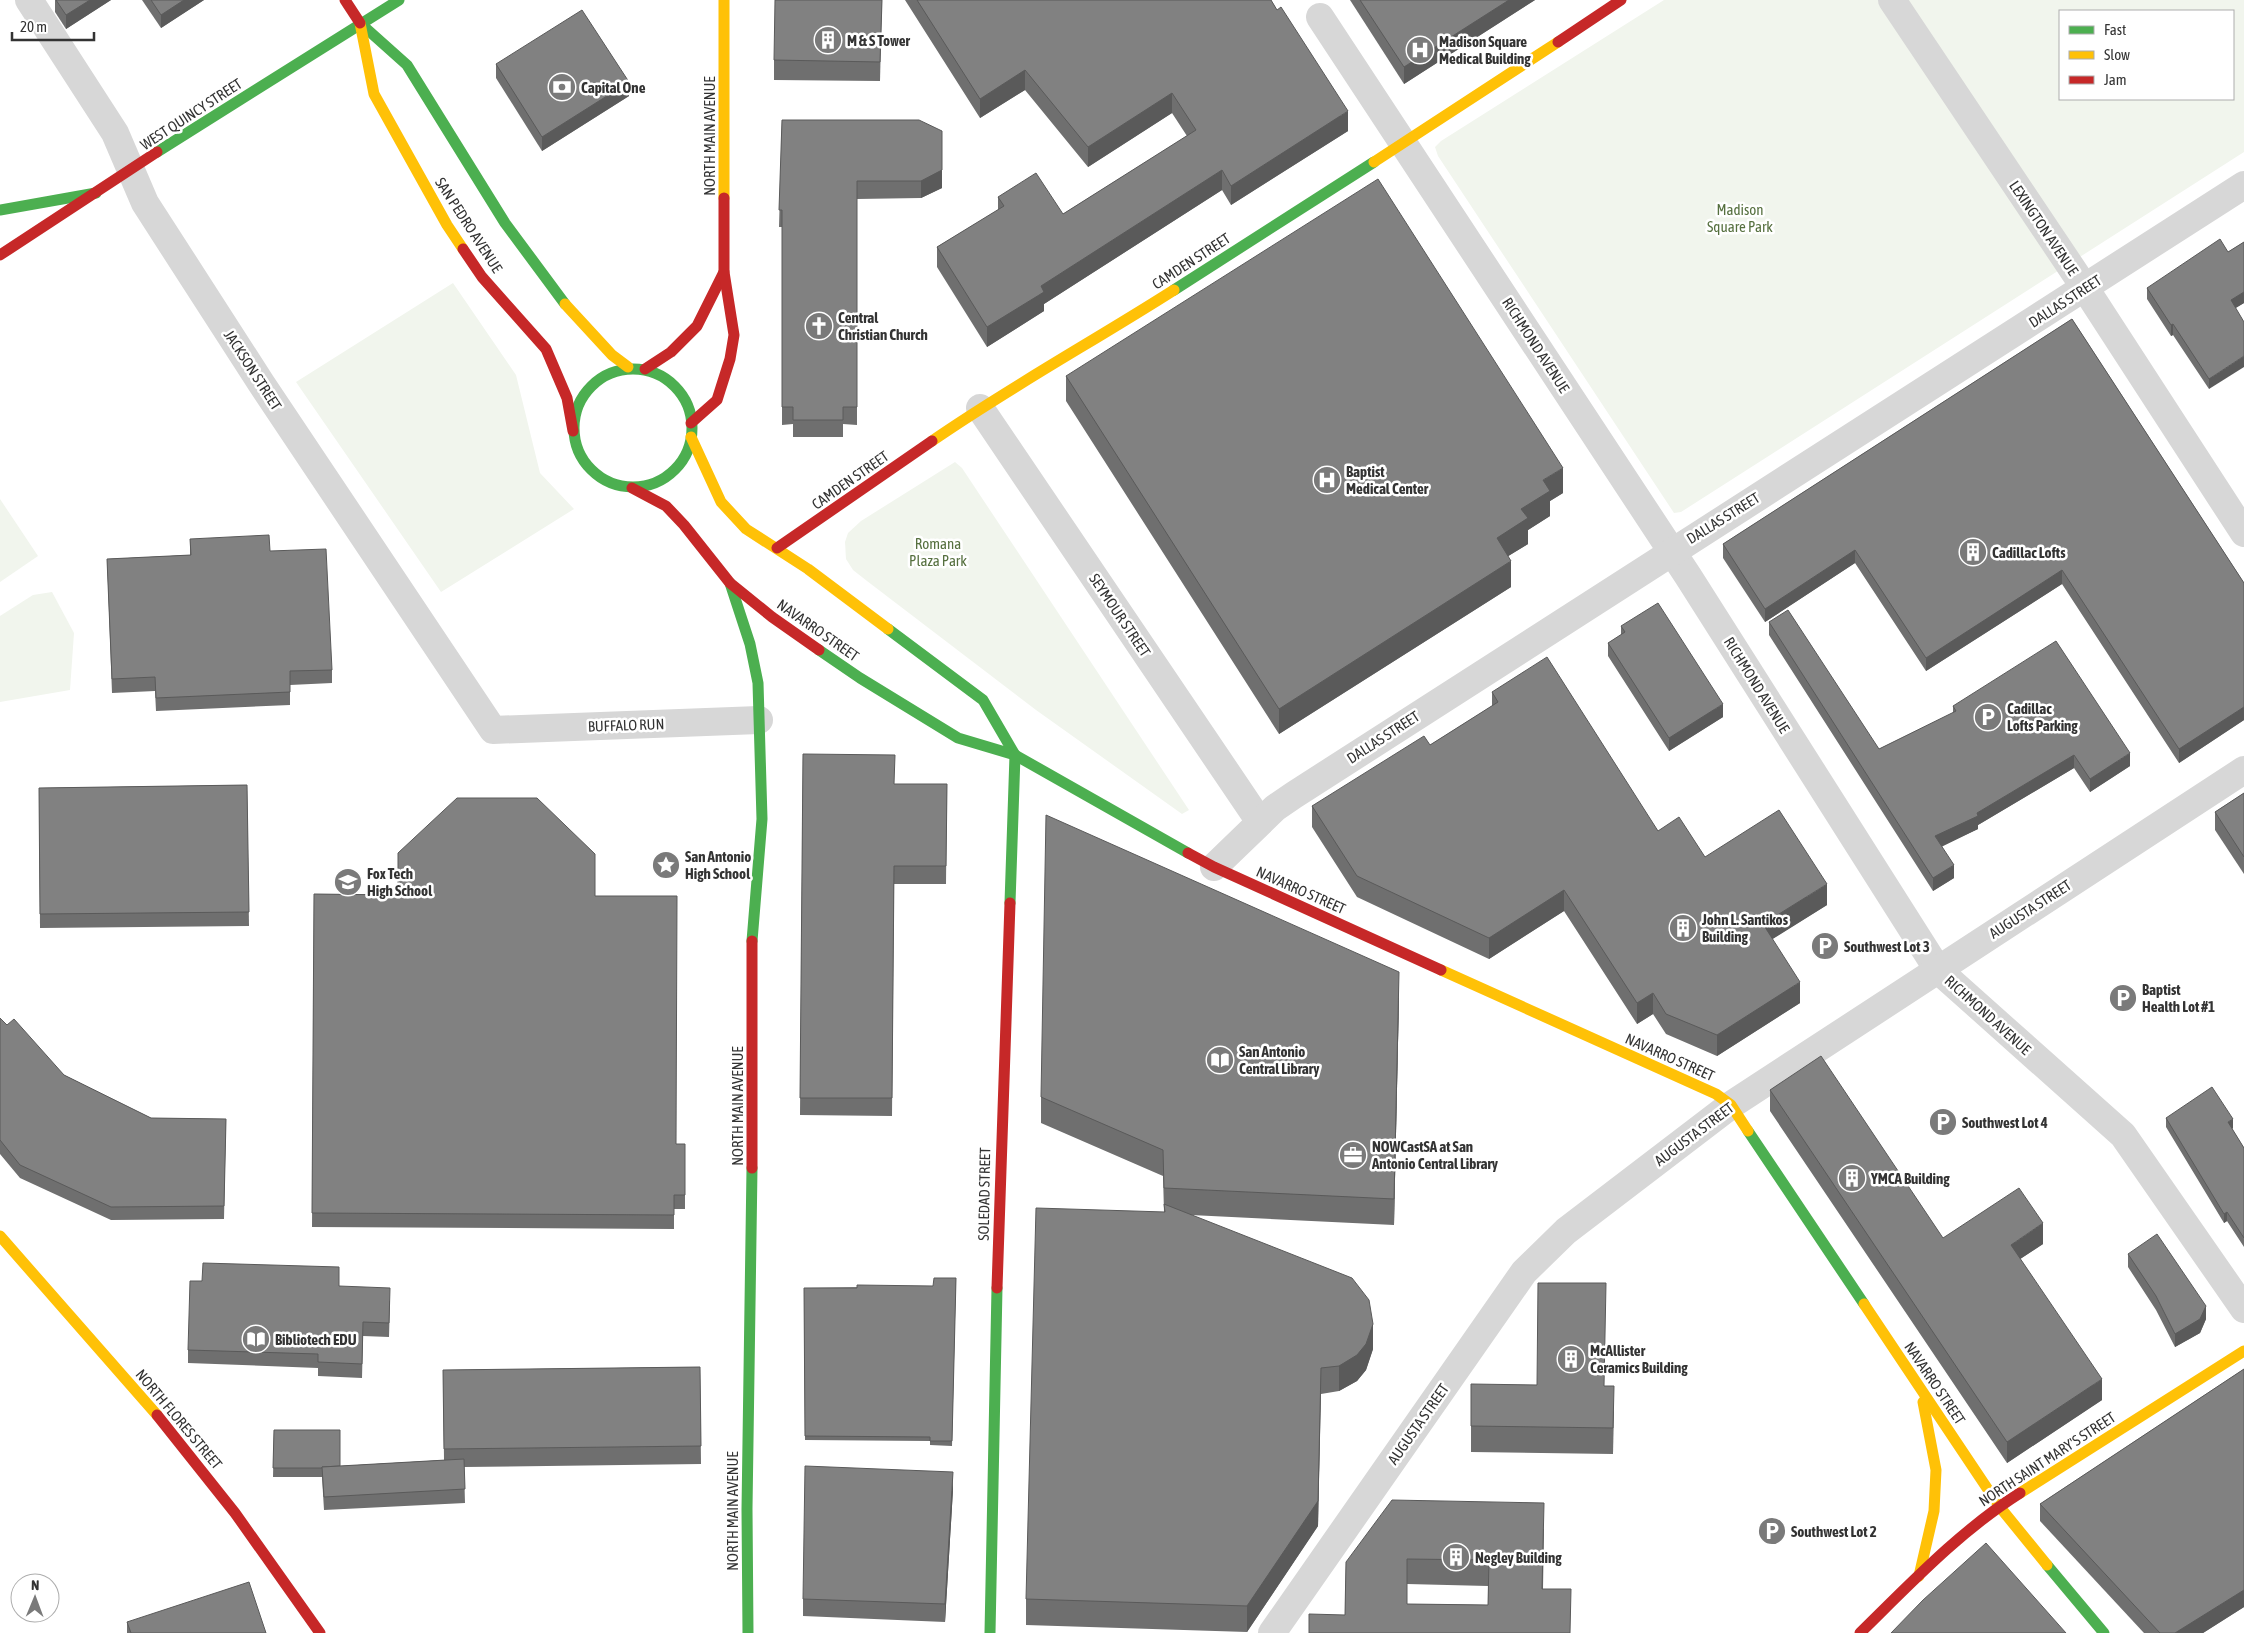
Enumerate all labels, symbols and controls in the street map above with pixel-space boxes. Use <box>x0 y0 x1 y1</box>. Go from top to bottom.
scale bar <box>12 10 95 42</box>
legend <box>2059 10 2234 100</box>
text: 20 m <box>20 18 47 35</box>
text: Fast <box>2104 21 2126 38</box>
building icon: M & S Tower <box>813 25 843 55</box>
place label: M & S Tower <box>847 32 911 49</box>
place label: Madison Square Medical Building <box>1439 33 1531 67</box>
hospital icon: Madison Square Medical Building <box>1405 35 1435 65</box>
text: Slow <box>2104 46 2130 63</box>
text: Jam <box>2104 71 2127 88</box>
bank icon: Capital One <box>547 72 577 102</box>
street label: WEST QUINCY STREET <box>137 75 245 153</box>
street label: NORTH MAIN AVENUE <box>701 76 718 196</box>
place label: Capital One <box>581 79 646 96</box>
street label: SAN PEDRO AVENUE <box>432 174 506 276</box>
street label: LEXINGTON AVENUE <box>2006 177 2082 279</box>
park label: Madison Square Park <box>1707 201 1773 235</box>
street label: CAMDEN STREET <box>1149 229 1234 293</box>
street label: DALLAS STREET <box>2026 271 2105 331</box>
street label: RICHMOND AVENUE <box>1499 294 1573 396</box>
place label: Central Christian Church <box>838 309 928 343</box>
church icon: Central Christian Church <box>804 311 834 341</box>
street label: JACKSON STREET <box>221 327 285 414</box>
street label: CAMDEN STREET <box>808 447 892 513</box>
place label: Baptist Medical Center <box>1346 463 1429 497</box>
hospital icon: Baptist Medical Center <box>1312 465 1342 495</box>
street label: DALLAS STREET <box>1683 489 1763 547</box>
park label: Romana Plaza Park <box>909 535 967 569</box>
building icon: Cadillac Lofts <box>1958 537 1988 567</box>
place label: Cadillac Lofts <box>1992 544 2066 561</box>
street label: SEYMOUR STREET <box>1086 570 1154 660</box>
street label: NAVARRO STREET <box>774 596 862 665</box>
street label: RICHMOND AVENUE <box>1721 634 1794 737</box>
place label: Cadillac Lofts Parking <box>2007 700 2078 734</box>
parking icon: Cadillac Lofts Parking <box>1973 702 2003 732</box>
street label: DALLAS STREET <box>1344 707 1423 767</box>
street label: BUFFALO RUN <box>587 715 665 735</box>
place label: San Antonio High School <box>685 848 751 882</box>
place icon: San Antonio High School <box>651 850 681 880</box>
street label: NAVARRO STREET <box>1254 863 1349 917</box>
place label: Fox Tech High School <box>367 865 433 899</box>
school or university icon: Fox Tech High School <box>333 867 363 897</box>
street label: AUGUSTA STREET <box>1986 876 2075 942</box>
place label: John L. Santikos Building <box>1701 911 1789 945</box>
building icon: John L. Santikos Building <box>1668 913 1698 943</box>
parking icon: Southwest Lot 3 <box>1810 931 1840 961</box>
place label: Southwest Lot 3 <box>1844 938 1930 955</box>
street label: RICHMOND AVENUE <box>1942 972 2035 1058</box>
place label: Baptist Health Lot #1 <box>2142 981 2215 1015</box>
parking icon: Baptist Health Lot #1 <box>2108 983 2138 1013</box>
street label: NAVARRO STREET <box>1623 1030 1718 1084</box>
place label: San Antonio Central Library <box>1239 1043 1320 1077</box>
library icon: San Antonio Central Library <box>1205 1045 1235 1075</box>
street label: NORTH MAIN AVENUE <box>729 1046 746 1166</box>
street label: AUGUSTA STREET <box>1651 1099 1737 1169</box>
parking icon: Southwest Lot 4 <box>1928 1107 1958 1137</box>
place label: Southwest Lot 4 <box>1962 1114 2048 1131</box>
place label: NOWCastSA at San Antonio Central Library <box>1371 1138 1499 1172</box>
office icon: NOWCastSA at San Antonio Central Library <box>1338 1140 1368 1170</box>
street label: SOLEDAD STREET <box>975 1147 993 1241</box>
building icon: YMCA Building <box>1837 1163 1867 1193</box>
place label: YMCA Building <box>1870 1170 1950 1187</box>
library icon: Bibliotech EDU <box>241 1324 271 1354</box>
place label: Bibliotech EDU <box>275 1331 357 1348</box>
street label: NAVARRO STREET <box>1901 1339 1969 1428</box>
place label: McAllister Ceramics Building <box>1590 1342 1688 1376</box>
building icon: McAllister Ceramics Building <box>1556 1344 1586 1374</box>
street label: NORTH FLORES STREET <box>132 1366 226 1473</box>
street label: AUGUSTA STREET <box>1384 1380 1452 1468</box>
street label: NORTH SAINT MARY'S STREET <box>1976 1408 2119 1510</box>
street label: NORTH MAIN AVENUE <box>724 1451 741 1571</box>
parking icon: Southwest Lot 2 <box>1757 1516 1787 1546</box>
place label: Southwest Lot 2 <box>1791 1523 1877 1540</box>
building icon: Negley Building <box>1441 1542 1471 1572</box>
place label: Negley Building <box>1475 1549 1562 1566</box>
north arrow <box>10 1573 60 1623</box>
text: N <box>31 1577 39 1593</box>

